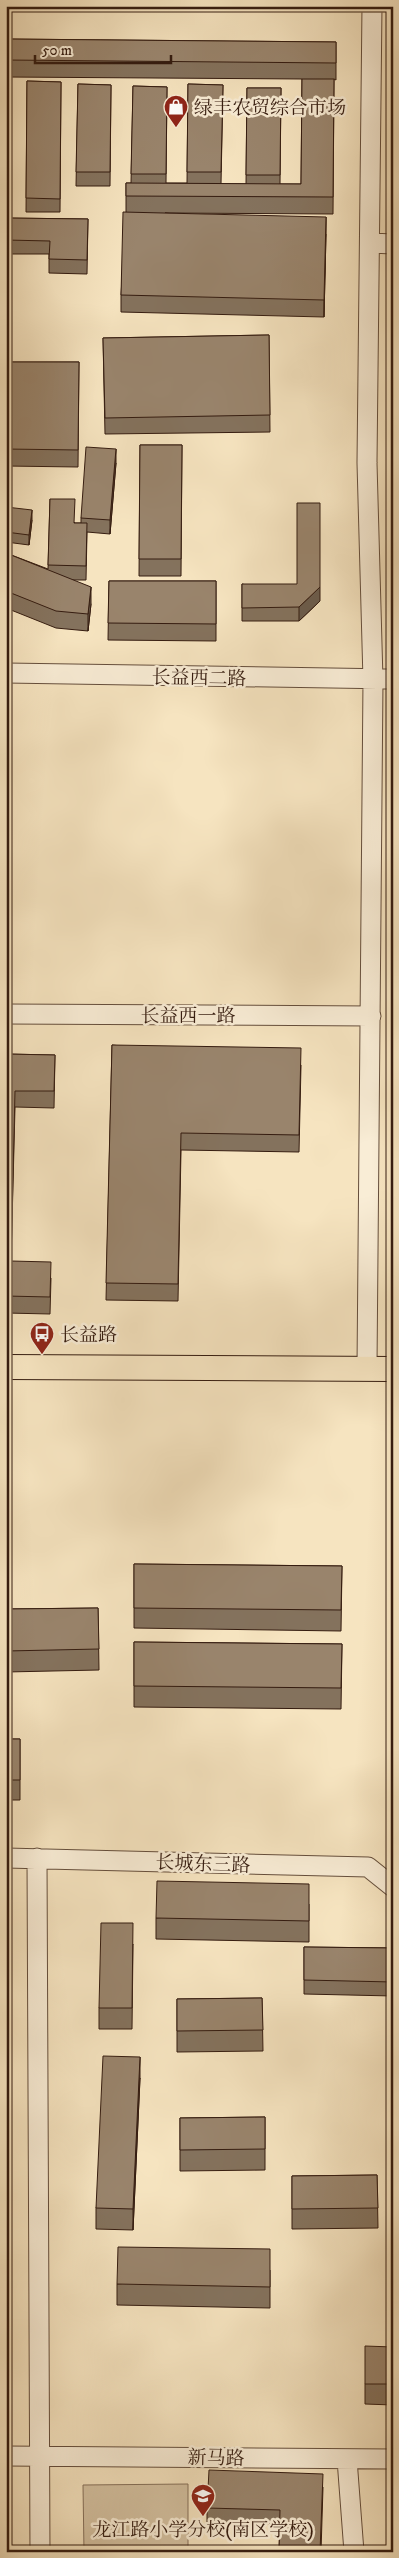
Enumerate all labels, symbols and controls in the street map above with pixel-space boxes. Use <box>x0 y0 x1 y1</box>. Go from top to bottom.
scale bar <box>35 32 171 64</box>
text: 50 m <box>42 41 72 60</box>
shop icon: 绿丰农贸综合市场 <box>163 94 189 128</box>
place label: 绿丰农贸综合市场 <box>194 97 346 120</box>
street label: 长益西二路 <box>151 666 247 691</box>
street label: 长益西一路 <box>140 1005 236 1028</box>
bus stop icon: 长益路 <box>29 1321 55 1355</box>
place label: 长益路 <box>60 1324 117 1347</box>
street label: 长城东三路 <box>155 1851 251 1878</box>
street label: 新马路 <box>187 2447 245 2470</box>
school or university icon: 龙江路小学分校(南区学校) <box>190 2483 216 2517</box>
place label: 龙江路小学分校(南区学校) <box>92 2519 314 2542</box>

